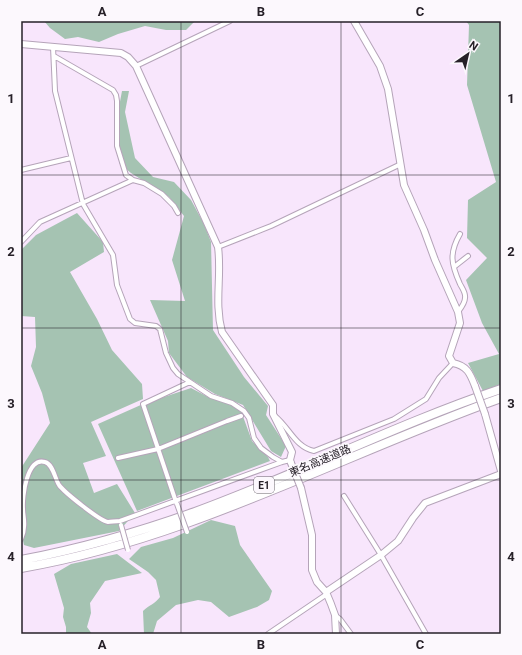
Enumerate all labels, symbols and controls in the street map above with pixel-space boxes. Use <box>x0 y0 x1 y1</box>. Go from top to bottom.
text: A <box>98 4 107 19</box>
text: B <box>257 4 265 19</box>
text: C <box>416 4 425 19</box>
north arrow <box>448 34 488 74</box>
text: N <box>466 39 480 54</box>
text: 1 <box>7 91 15 106</box>
text: 1 <box>507 91 515 106</box>
text: 2 <box>7 244 15 259</box>
text: 2 <box>507 244 515 259</box>
text: 3 <box>7 396 15 411</box>
text: 3 <box>507 396 515 411</box>
street label: 東名高速道路 <box>287 442 353 480</box>
road number: E1 <box>254 477 274 493</box>
text: 4 <box>7 549 15 564</box>
text: 4 <box>507 549 515 564</box>
text: A <box>98 637 107 652</box>
text: B <box>257 637 265 652</box>
text: C <box>416 637 425 652</box>

